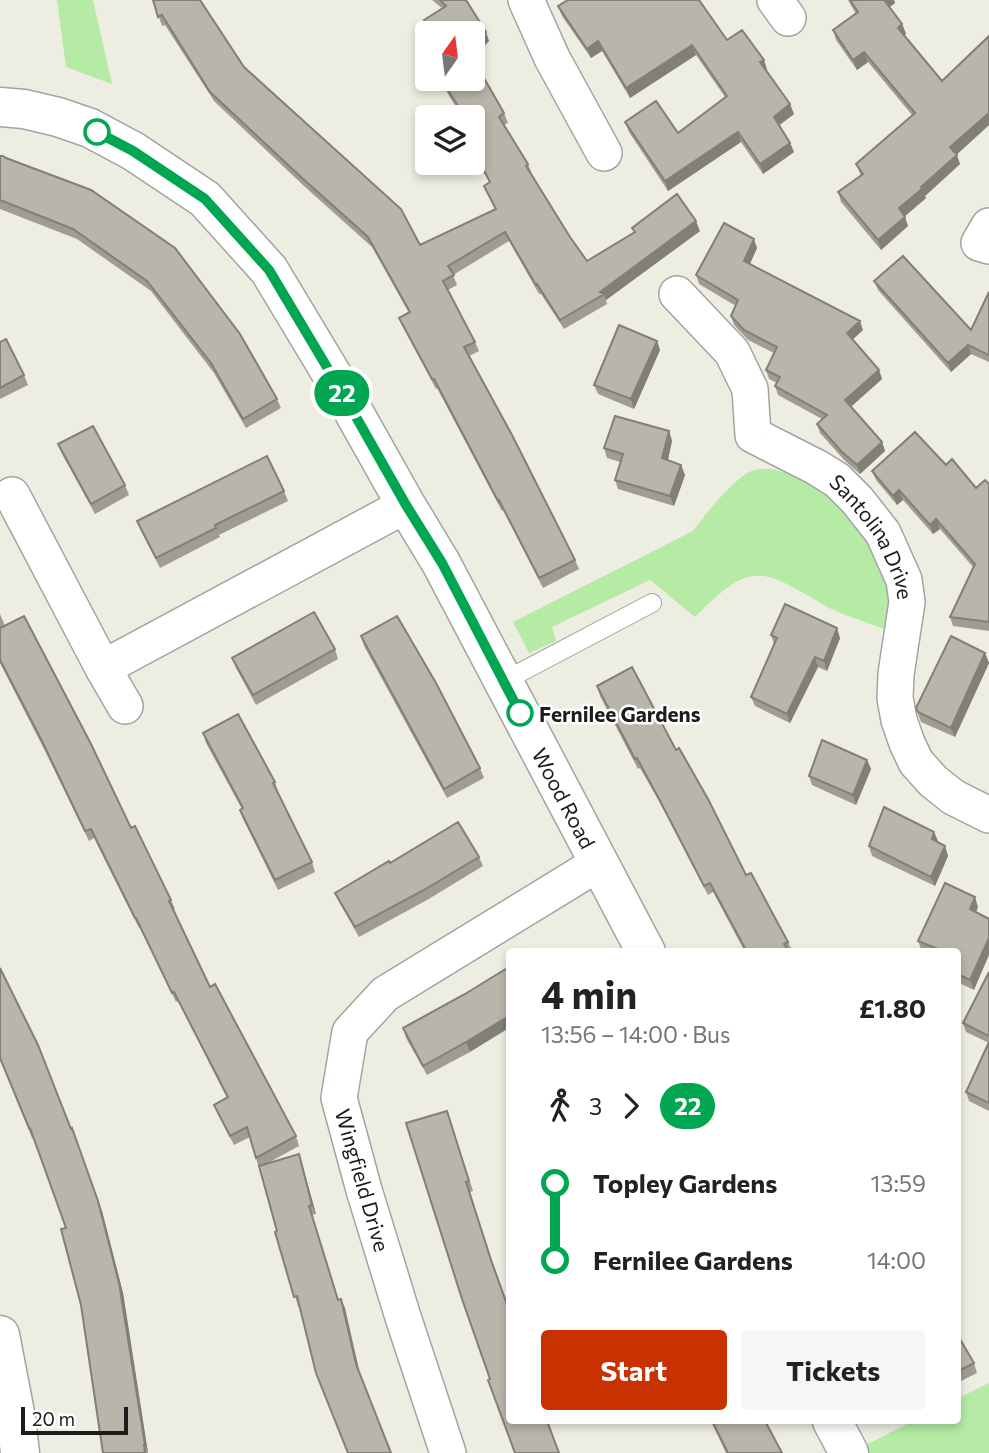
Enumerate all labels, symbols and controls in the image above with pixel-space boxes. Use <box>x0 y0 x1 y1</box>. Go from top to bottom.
north arrow <box>415 21 485 91</box>
map controls <box>415 21 485 175</box>
button: layers <box>415 105 485 175</box>
unlabelled marker <box>84 119 110 145</box>
line badge: 22 <box>310 370 374 416</box>
text: 22 <box>328 378 356 407</box>
street label: Santolina Drive <box>825 468 919 601</box>
marker: Fernilee Gardens <box>507 700 533 726</box>
place label: Fernilee Gardens <box>539 701 701 726</box>
street label: Wood Road <box>528 743 602 852</box>
text: 4 min <box>541 970 637 1017</box>
text: £1.80 <box>859 992 926 1023</box>
text: 13:56 – 14:00 · Bus <box>541 1020 730 1048</box>
icon: walk <box>541 1087 579 1125</box>
icon: forward <box>612 1087 650 1125</box>
text: 22 <box>674 1091 701 1120</box>
text: 3 <box>589 1092 602 1120</box>
street label: Wingfield Drive <box>331 1106 395 1254</box>
text: Topley Gardens <box>593 1167 777 1198</box>
text: 13:59 <box>870 1169 926 1197</box>
text: Fernilee Gardens <box>593 1244 793 1275</box>
text: 14:00 <box>867 1246 926 1274</box>
button: Start <box>541 1330 727 1410</box>
button: Tickets <box>741 1330 926 1410</box>
scale bar <box>21 1404 128 1436</box>
text: 20 m <box>32 1407 75 1430</box>

